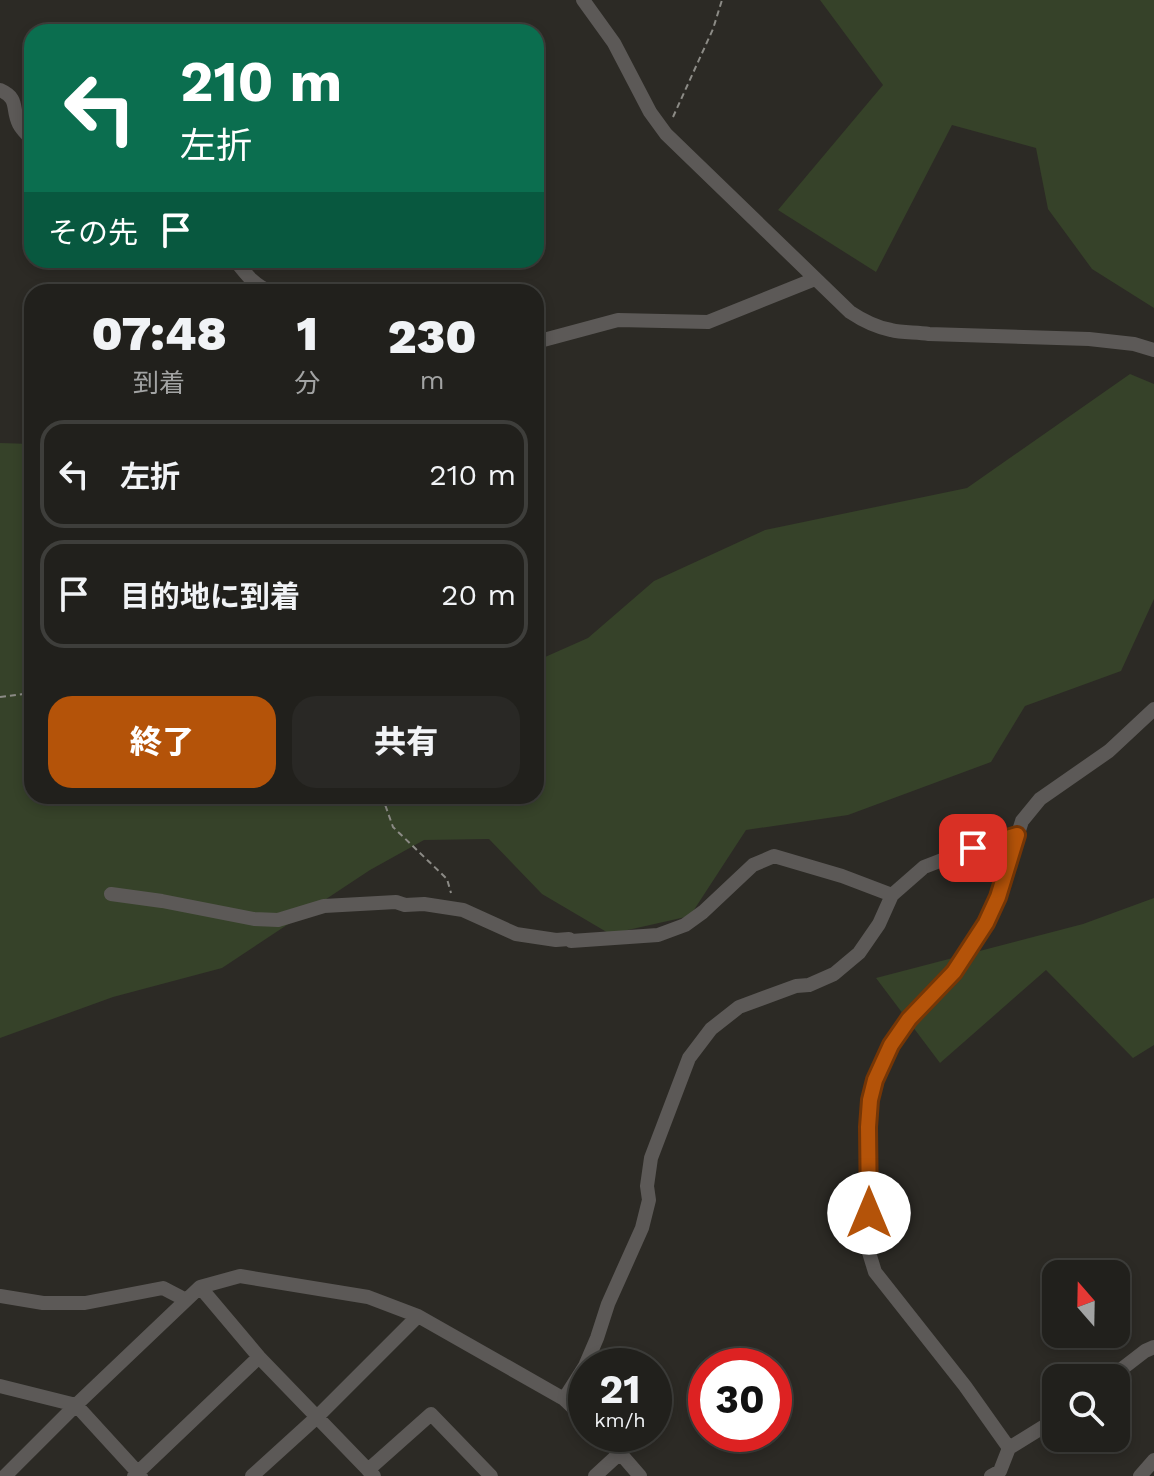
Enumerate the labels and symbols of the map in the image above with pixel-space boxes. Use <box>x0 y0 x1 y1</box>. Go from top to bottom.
pin <box>939 814 1007 882</box>
position arrow <box>827 1171 911 1255</box>
north arrow <box>1042 1260 1130 1348</box>
speed limit sign: 30 <box>688 1348 792 1452</box>

